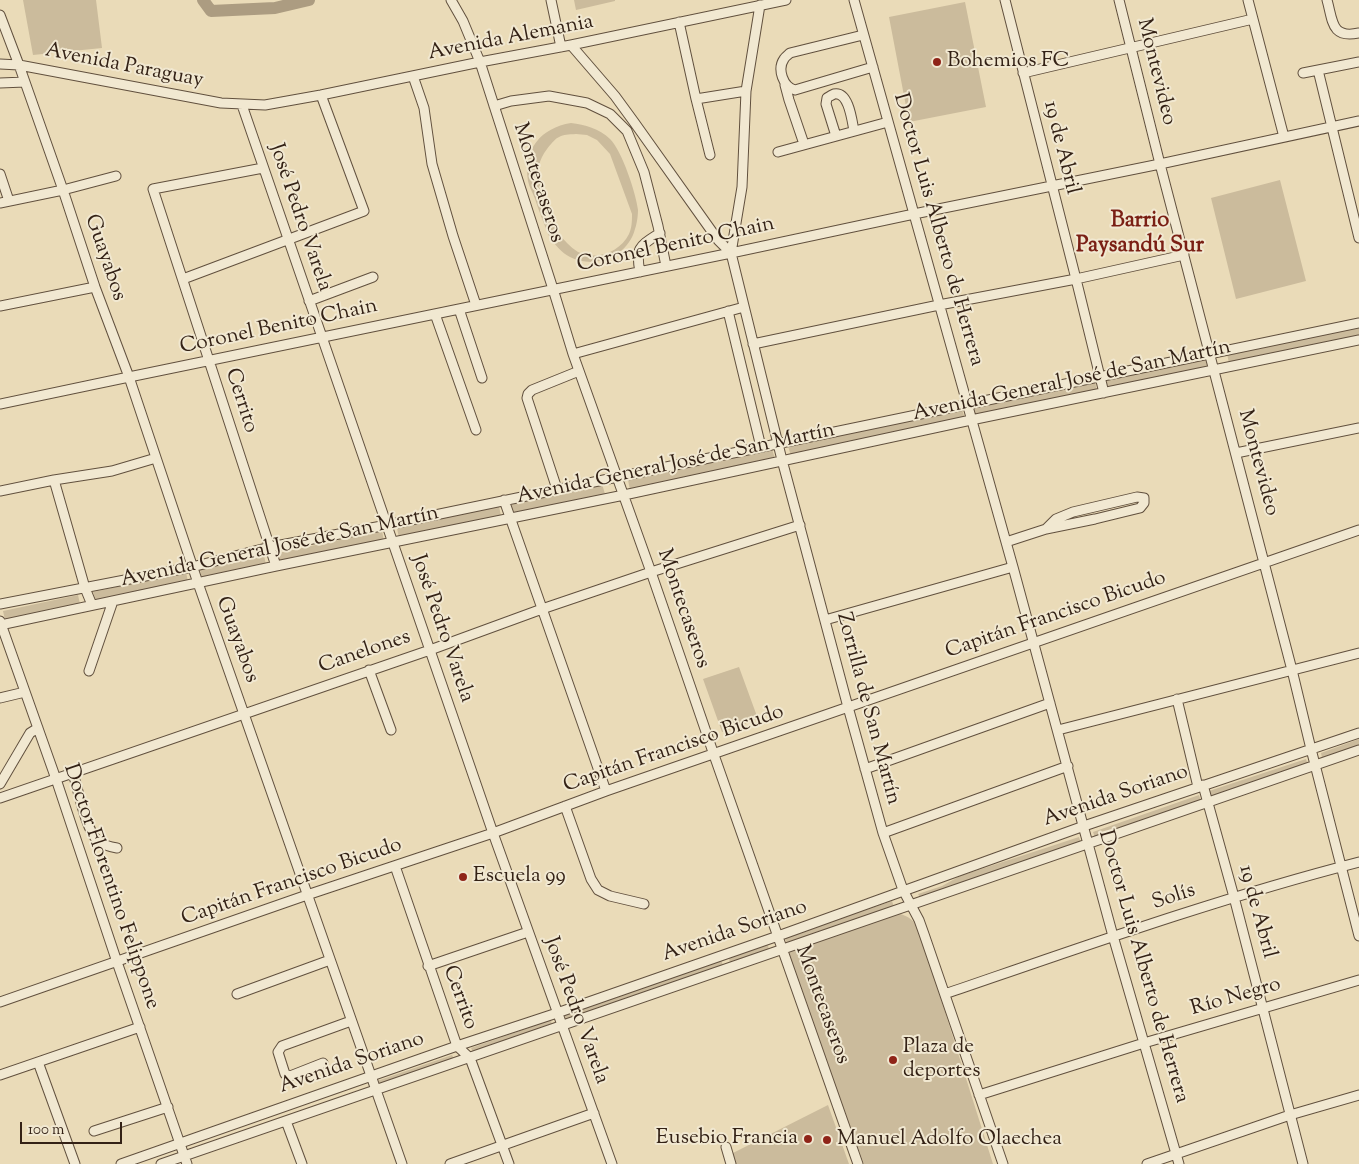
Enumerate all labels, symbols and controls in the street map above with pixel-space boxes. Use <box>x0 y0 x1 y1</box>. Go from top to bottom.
street label: Avenida Alemania <box>426 11 596 67</box>
street label: Montevideo <box>1130 16 1180 128</box>
street label: Avenida Paraguay <box>43 39 205 95</box>
place label: Bohemios FC <box>947 49 1070 75</box>
marker: Bohemios FC <box>931 56 943 68</box>
street label: Doctor Luis Alberto de Herrera <box>886 91 988 369</box>
street label: 19 de Abril <box>1036 99 1084 197</box>
street label: Montecaseros <box>506 120 568 246</box>
street label: José Pedro Varela <box>262 141 336 295</box>
district label: Barrio Paysandú Sur <box>1076 209 1204 260</box>
street label: Guayabos <box>77 211 131 305</box>
street label: Coronel Benito Chain <box>575 213 777 279</box>
street label: Coronel Benito Chain <box>178 295 380 361</box>
street label: Avenida General José de San Martín <box>911 336 1233 428</box>
street label: Cerrito <box>218 366 262 436</box>
street label: Montevideo <box>1231 407 1283 519</box>
street label: Avenida General José de San Martín <box>515 419 837 511</box>
street label: Avenida General José de San Martín <box>119 502 441 594</box>
street label: Montecaseros <box>650 546 714 672</box>
street label: José Pedro Varela <box>404 552 478 706</box>
street label: Capitán Francisco Bicudo <box>942 566 1170 666</box>
street label: Guayabos <box>209 593 263 687</box>
street label: Zorrilla de San Martín <box>829 610 905 808</box>
street label: Canelones <box>316 626 414 680</box>
street label: Capitán Francisco Bicudo <box>560 700 788 800</box>
street label: Avenida Soriano <box>1040 760 1192 834</box>
street label: Doctor Florentino Felippone <box>56 761 164 1013</box>
street label: Doctor Luis Alberto de Herrera <box>1091 828 1193 1106</box>
street label: Capitán Francisco Bicudo <box>178 833 406 933</box>
street label: 19 de Abril <box>1231 863 1281 961</box>
place label: Escuela 99 <box>473 864 566 890</box>
marker: Escuela 99 <box>457 871 469 883</box>
street label: Solís <box>1149 879 1199 917</box>
street label: Avenida Soriano <box>659 895 811 969</box>
street label: José Pedro Varela <box>537 934 613 1088</box>
street label: Montecaseros <box>788 942 854 1068</box>
street label: Cerrito <box>436 962 482 1034</box>
street label: Río Negro <box>1188 973 1284 1023</box>
street label: Avenida Soriano <box>276 1027 428 1101</box>
place label: Plaza de deportes <box>903 1035 980 1085</box>
marker: Plaza de deportes <box>887 1054 899 1066</box>
scale bar <box>22 1112 125 1144</box>
text: 100 m <box>28 1120 64 1141</box>
place label: Eusebio Francia <box>656 1126 798 1152</box>
place label: Manuel Adolfo Olaechea <box>837 1127 1062 1153</box>
marker: Eusebio Francia <box>802 1133 814 1145</box>
marker: Manuel Adolfo Olaechea <box>821 1134 833 1146</box>

